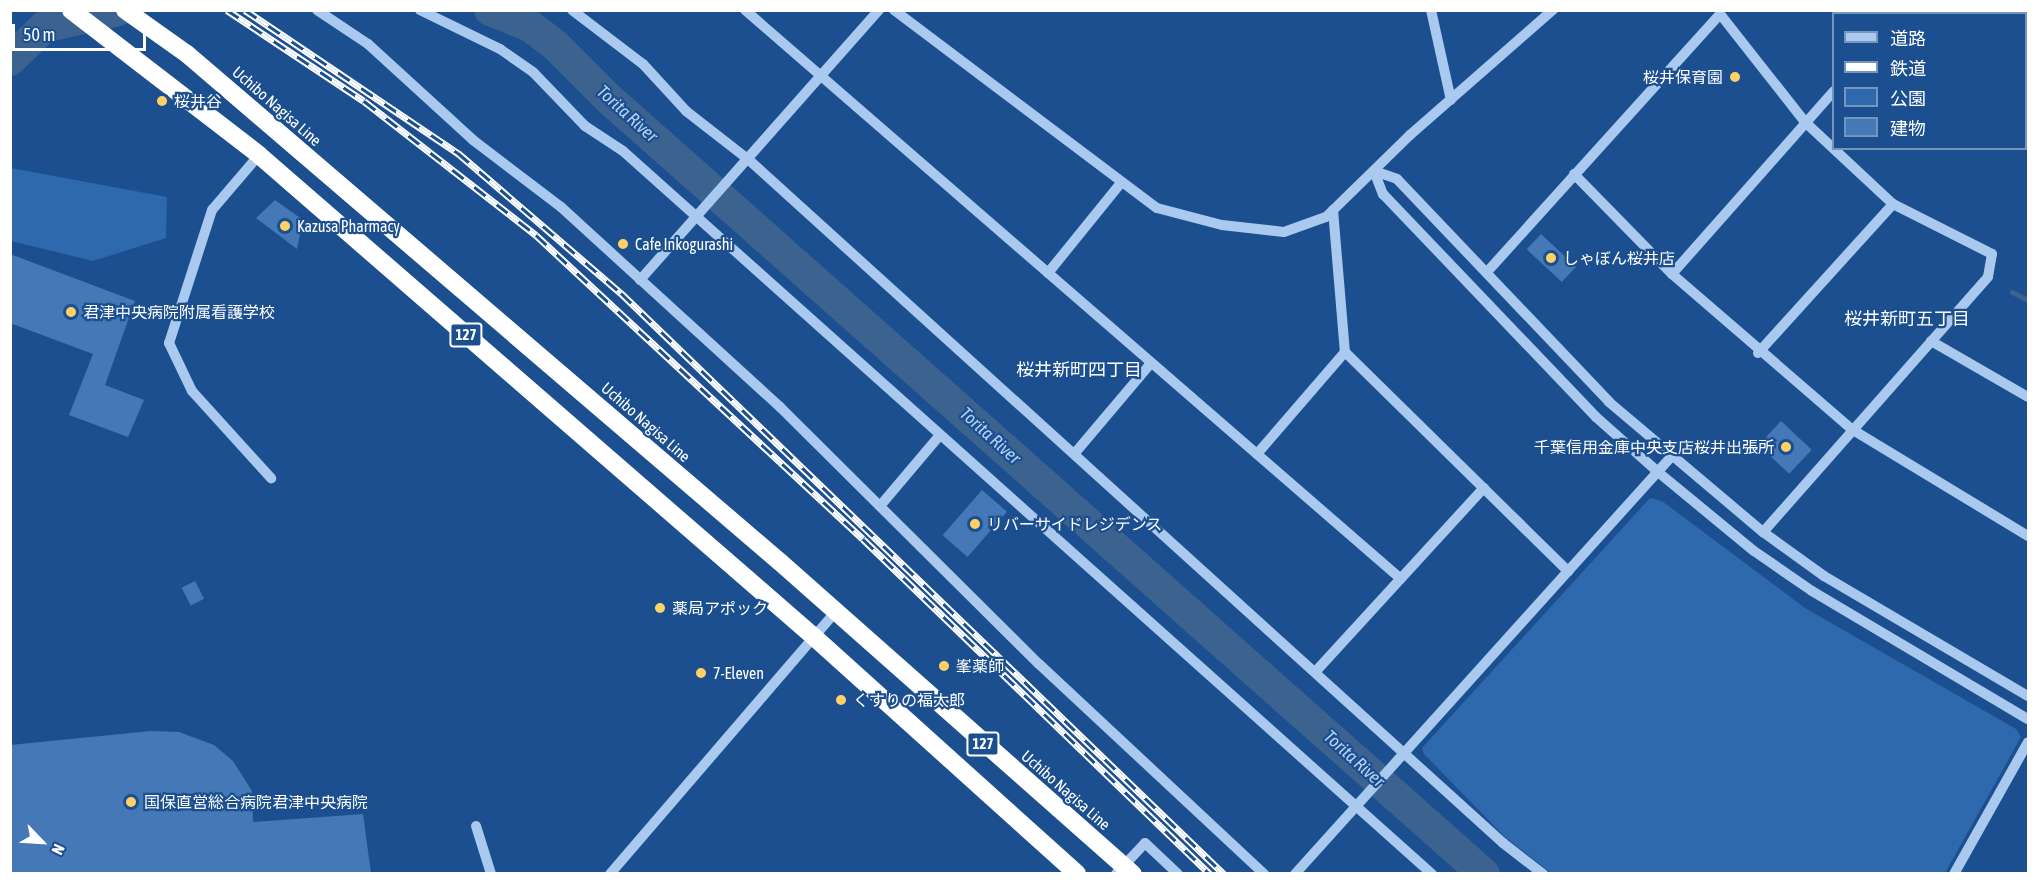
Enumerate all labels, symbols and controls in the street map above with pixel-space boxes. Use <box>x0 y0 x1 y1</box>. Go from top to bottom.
scale bar <box>15 12 148 50</box>
legend <box>1832 12 2027 150</box>
text: 50 m <box>23 24 55 45</box>
text: 道路 <box>1890 28 1926 49</box>
text: 鉄道 <box>1890 58 1926 79</box>
street label: Uchibo Nagisa Line <box>229 62 325 150</box>
place label: 桜井保育園 <box>1643 67 1723 87</box>
marker: 桜井保育園 <box>1728 70 1742 84</box>
water label: Torita River <box>592 81 662 147</box>
text: 公園 <box>1890 88 1926 109</box>
place label: 桜井谷 <box>174 91 222 111</box>
marker: 桜井谷 <box>155 94 169 108</box>
text: 建物 <box>1890 118 1926 139</box>
place label: Kazusa Pharmacy <box>297 216 400 236</box>
marker: Kazusa Pharmacy <box>278 219 292 233</box>
place label: Cafe Inkogurashi <box>635 234 733 254</box>
marker: Cafe Inkogurashi <box>616 237 630 251</box>
place label: しゃぼん桜井店 <box>1563 248 1675 268</box>
marker: しゃぼん桜井店 <box>1544 251 1558 265</box>
place label: 君津中央病院附属看護学校 <box>83 302 275 322</box>
marker: 君津中央病院附属看護学校 <box>64 305 78 319</box>
district label: 桜井新町五丁目 <box>1844 308 1970 330</box>
road number: 127 <box>448 323 484 347</box>
district label: 桜井新町四丁目 <box>1016 359 1142 381</box>
street label: Uchibo Nagisa Line <box>598 378 694 466</box>
water label: Torita River <box>955 403 1025 469</box>
place label: 千葉信用金庫中央支店桜井出張所 <box>1534 437 1774 457</box>
marker: 千葉信用金庫中央支店桜井出張所 <box>1779 440 1793 454</box>
place label: リバーサイドレジデンス <box>987 514 1163 534</box>
marker: リバーサイドレジデンス <box>968 517 982 531</box>
place label: 薬局アポック <box>672 598 768 618</box>
marker: 薬局アポック <box>653 601 667 615</box>
place label: 峯薬師 <box>956 656 1004 676</box>
marker: 峯薬師 <box>937 659 951 673</box>
place label: 7-Eleven <box>713 663 764 683</box>
marker: 7-Eleven <box>694 666 708 680</box>
place label: くすりの福太郎 <box>853 690 965 710</box>
marker: くすりの福太郎 <box>834 693 848 707</box>
water label: Torita River <box>1319 726 1389 792</box>
road number: 127 <box>965 732 1001 756</box>
street label: Uchibo Nagisa Line <box>1018 746 1114 834</box>
place label: 国保直営総合病院君津中央病院 <box>144 792 368 812</box>
marker: 国保直営総合病院君津中央病院 <box>122 793 140 811</box>
north arrow <box>12 812 72 872</box>
text: N <box>48 842 68 858</box>

